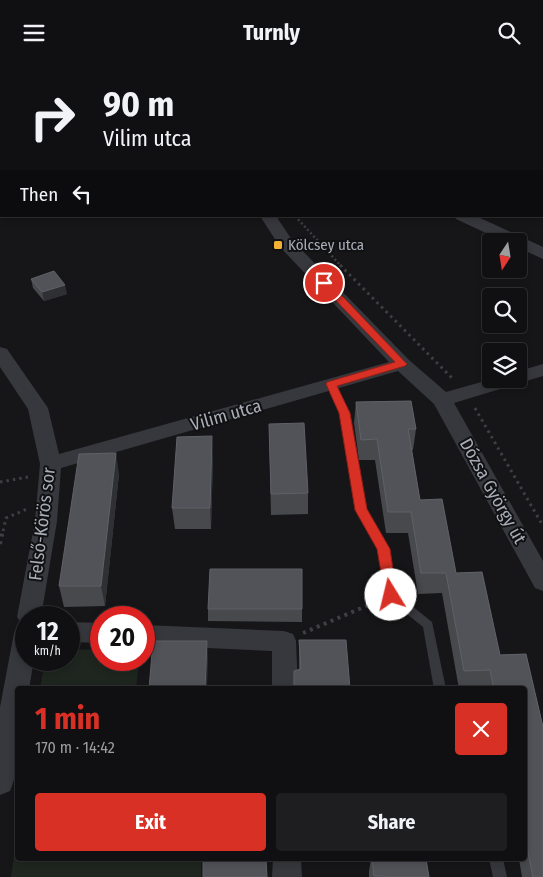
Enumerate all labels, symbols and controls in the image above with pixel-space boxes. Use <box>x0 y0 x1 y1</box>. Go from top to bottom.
icon: menu <box>20 19 48 47</box>
text: Turnly <box>243 19 300 46</box>
icon: search <box>495 19 523 47</box>
text: 90 m <box>103 83 174 125</box>
icon: right <box>20 85 85 150</box>
text: Vilim utca <box>103 125 192 152</box>
icon: left <box>68 180 96 208</box>
text: Then <box>20 183 58 206</box>
north arrow <box>482 233 528 277</box>
map controls <box>482 233 527 388</box>
place label: Kölcsey utca <box>288 236 364 254</box>
marker: Kölcsey utca <box>272 239 284 251</box>
pin <box>303 262 345 304</box>
icon: arrive <box>310 269 338 297</box>
button: search <box>482 288 527 333</box>
button: layers <box>482 343 527 388</box>
street label: Vilim utca <box>188 394 264 436</box>
street label: Dózsa György út <box>455 434 531 548</box>
street label: Felső-Körös sor <box>24 465 60 582</box>
position arrow <box>364 568 416 620</box>
speed limit sign: 20 <box>90 606 155 671</box>
text: 12 <box>36 617 59 647</box>
text: km/h <box>34 644 61 658</box>
text: 1 min <box>35 701 100 737</box>
button: close <box>455 703 507 755</box>
text: 170 m · 14:42 <box>35 738 115 757</box>
button: Exit <box>35 793 266 851</box>
button: Share <box>276 793 507 851</box>

